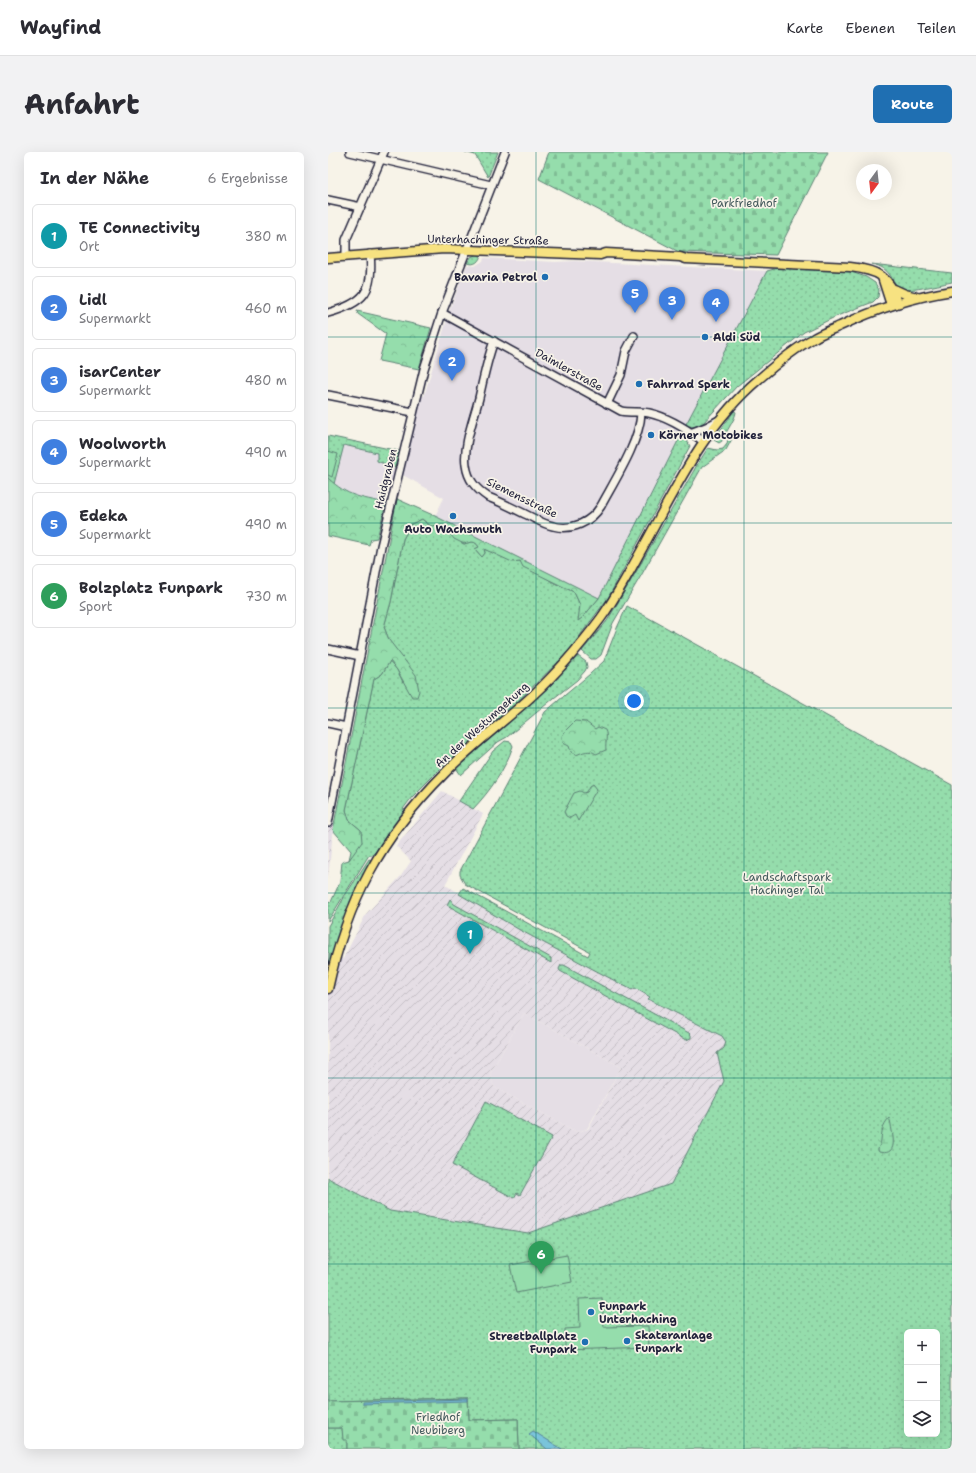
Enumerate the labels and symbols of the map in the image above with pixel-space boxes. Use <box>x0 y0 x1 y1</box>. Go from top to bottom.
north arrow <box>856 164 892 200</box>
park label: Parkfriedhof <box>711 196 778 211</box>
street label: Unterhachinger Straße <box>427 231 549 249</box>
place label: Bavaria Petrol <box>454 270 537 285</box>
marker: Bavaria Petrol <box>540 272 550 282</box>
pin: 5 <box>622 280 648 313</box>
pin: 3 <box>659 287 685 320</box>
pin: 4 <box>703 289 729 322</box>
place label: Aldi Süd <box>713 330 761 345</box>
marker: Aldi Süd <box>700 332 710 342</box>
street label: Daimlerstraße <box>533 345 605 395</box>
pin: 2 <box>439 348 465 381</box>
place label: Fahrrad Sperk <box>647 377 730 392</box>
marker: Fahrrad Sperk <box>634 379 644 389</box>
place label: Körner Motobikes <box>659 428 763 443</box>
marker: Körner Motobikes <box>646 430 656 440</box>
street label: Haidgraben <box>371 447 401 511</box>
street label: Siemensstraße <box>484 474 560 522</box>
marker: Auto Wachsmuth <box>448 511 458 521</box>
place label: Auto Wachsmuth <box>404 522 502 537</box>
street label: An der Westumgehung <box>432 679 532 771</box>
your location <box>624 691 644 711</box>
park label: Landschaftspark Hachinger Tal <box>743 870 831 898</box>
pin: 1 <box>457 921 483 954</box>
pin: 6 <box>528 1241 554 1274</box>
place label: Funpark Unterhaching <box>599 1299 677 1327</box>
marker: Funpark Unterhaching <box>586 1307 596 1317</box>
place label: Skateranlage Funpark <box>635 1328 713 1356</box>
place label: Streetballplatz Funpark <box>489 1329 577 1357</box>
marker: Skateranlage Funpark <box>622 1336 632 1346</box>
marker: Streetballplatz Funpark <box>580 1337 590 1347</box>
park label: Friedhof Neubiberg <box>411 1410 465 1438</box>

